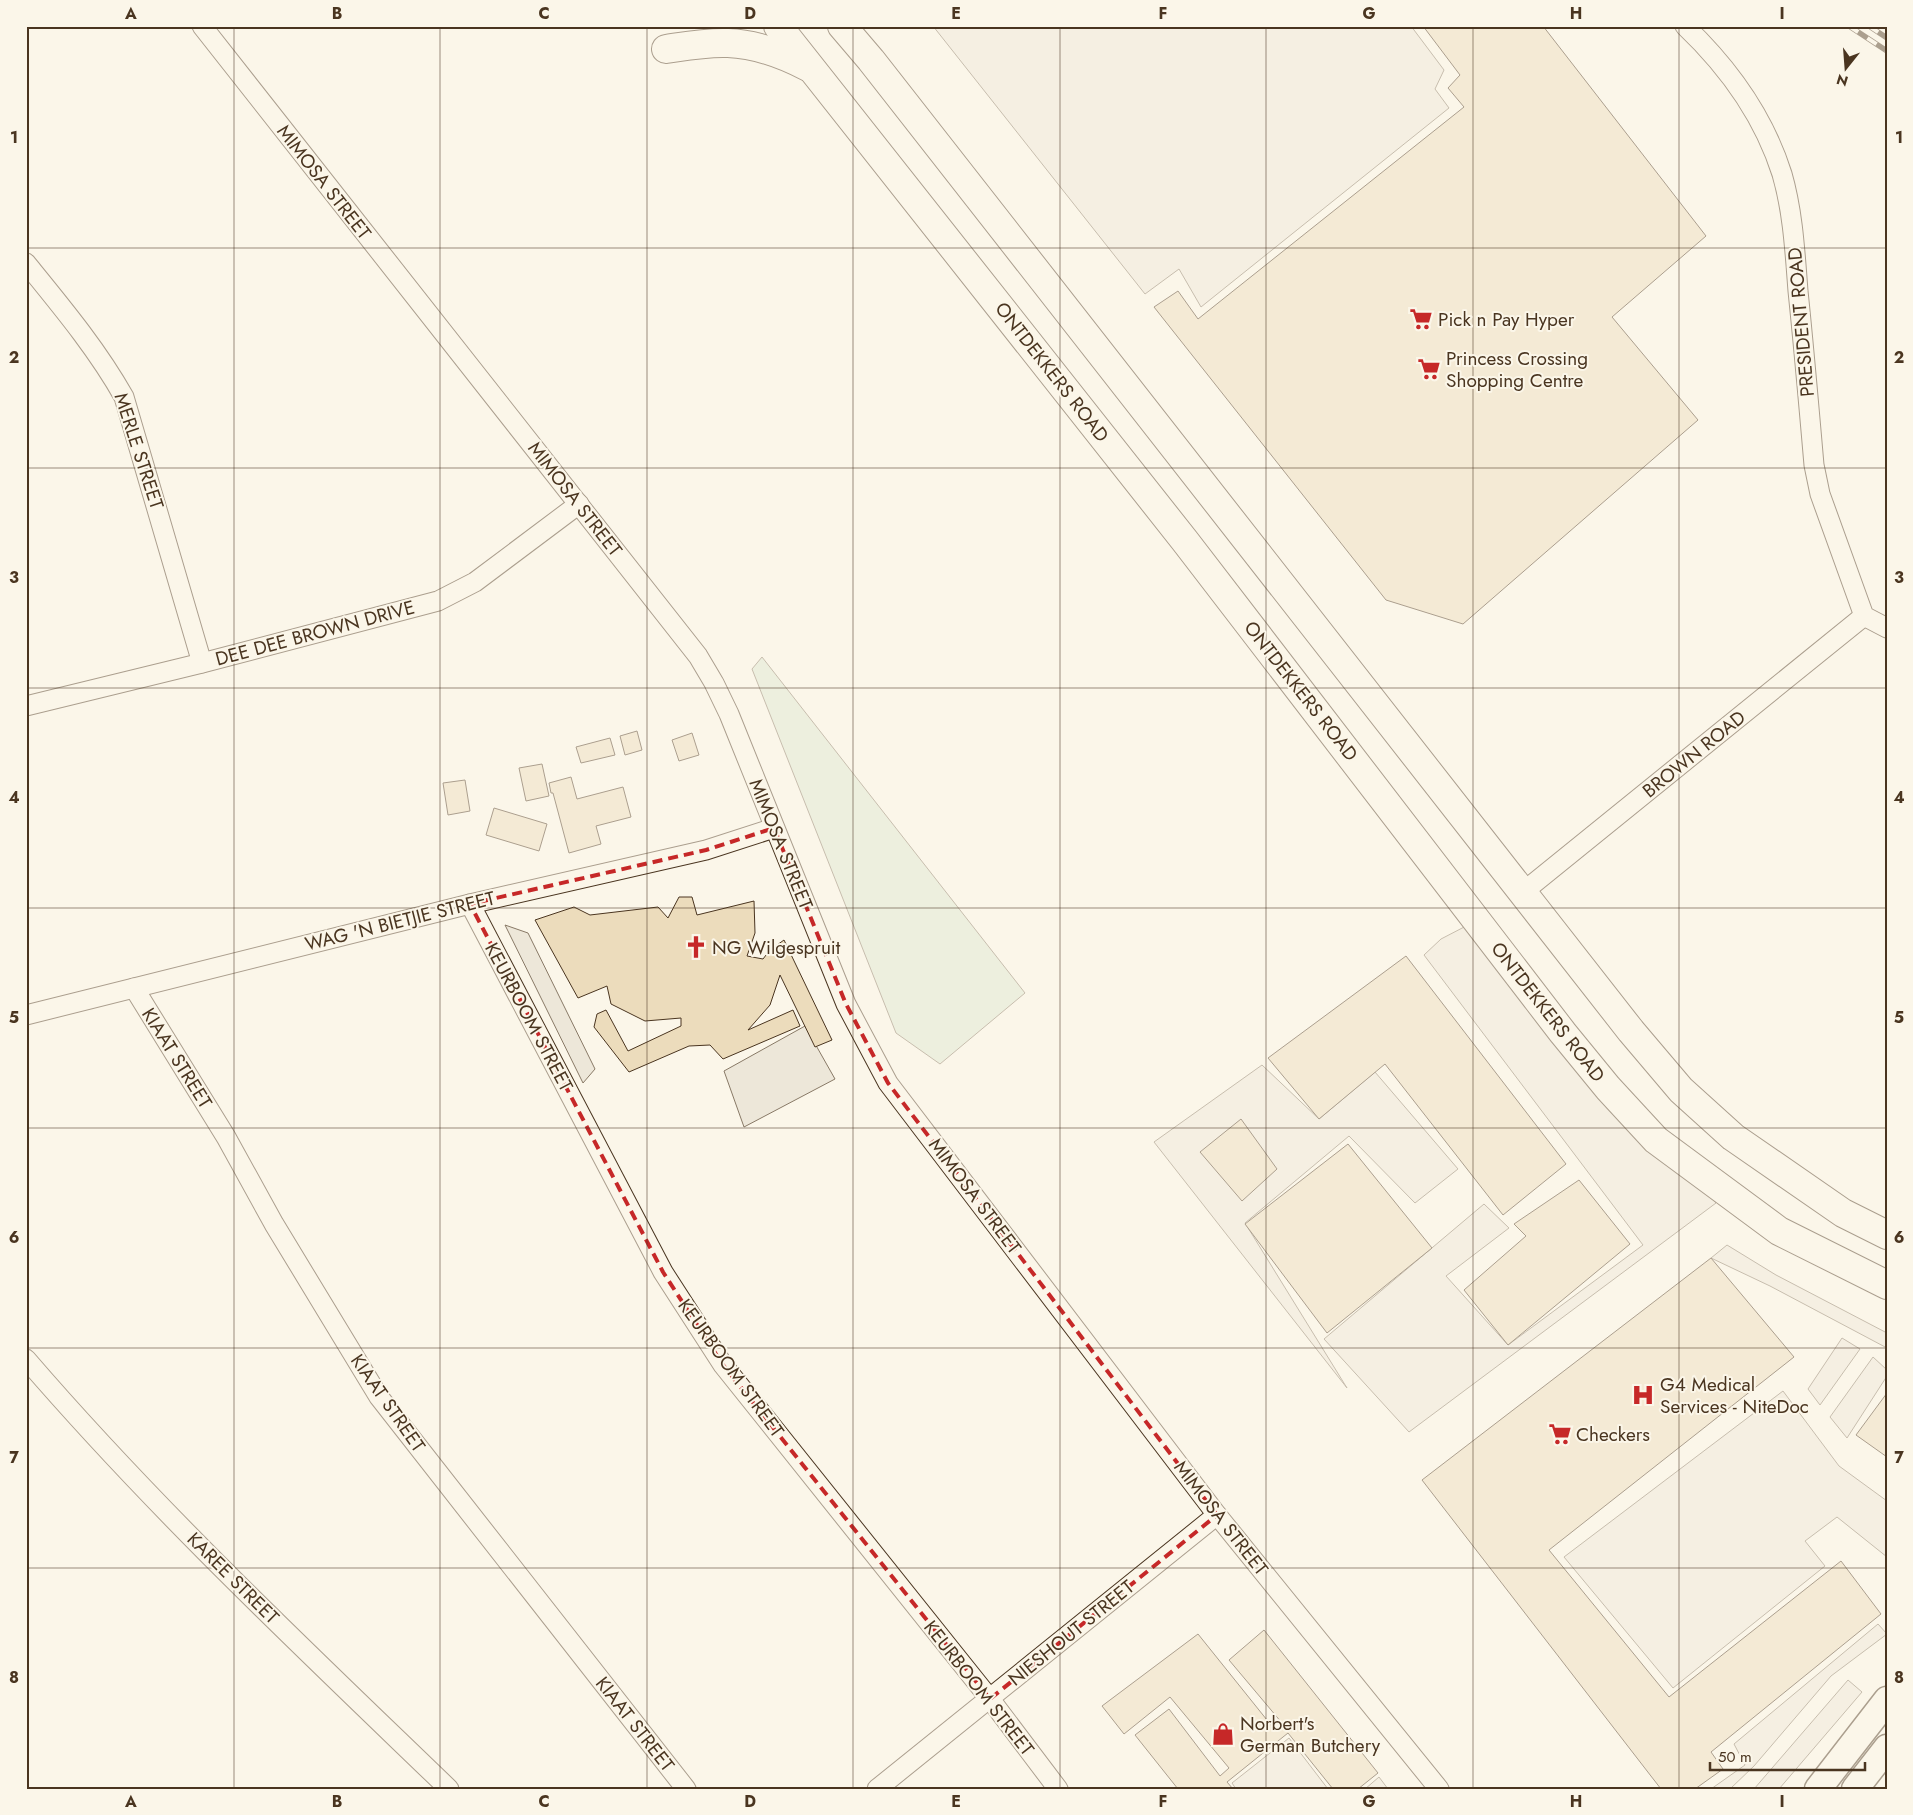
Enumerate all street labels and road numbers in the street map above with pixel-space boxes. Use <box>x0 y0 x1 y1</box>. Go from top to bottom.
street label: MIMOSA STREET <box>271 119 377 245</box>
street label: PRESIDENT ROAD <box>1781 246 1821 398</box>
street label: ONTDEKKERS ROAD <box>989 296 1115 448</box>
street label: MERLE STREET <box>107 389 171 513</box>
street label: MIMOSA STREET <box>522 436 628 562</box>
street label: DEE DEE BROWN DRIVE <box>212 593 418 673</box>
street label: ONTDEKKERS ROAD <box>1238 615 1364 767</box>
street label: BROWN ROAD <box>1637 704 1751 804</box>
street label: MIMOSA STREET <box>742 775 820 914</box>
street label: WAG 'N BIETJIE STREET <box>302 884 498 958</box>
street label: ONTDEKKERS ROAD <box>1485 936 1611 1088</box>
street label: KEURBOOM STREET <box>478 938 580 1096</box>
street label: KIAAT STREET <box>135 1003 219 1114</box>
street label: MIMOSA STREET <box>922 1132 1028 1260</box>
street label: KEURBOOM STREET <box>672 1293 791 1443</box>
street label: KIAAT STREET <box>344 1349 432 1458</box>
street label: MIMOSA STREET <box>1168 1455 1274 1581</box>
street label: KAREE STREET <box>181 1526 285 1630</box>
street label: NIESHOUT STREET <box>1002 1574 1140 1692</box>
street label: KEURBOOM STREET <box>918 1615 1041 1761</box>
street label: KIAAT STREET <box>589 1671 681 1777</box>

